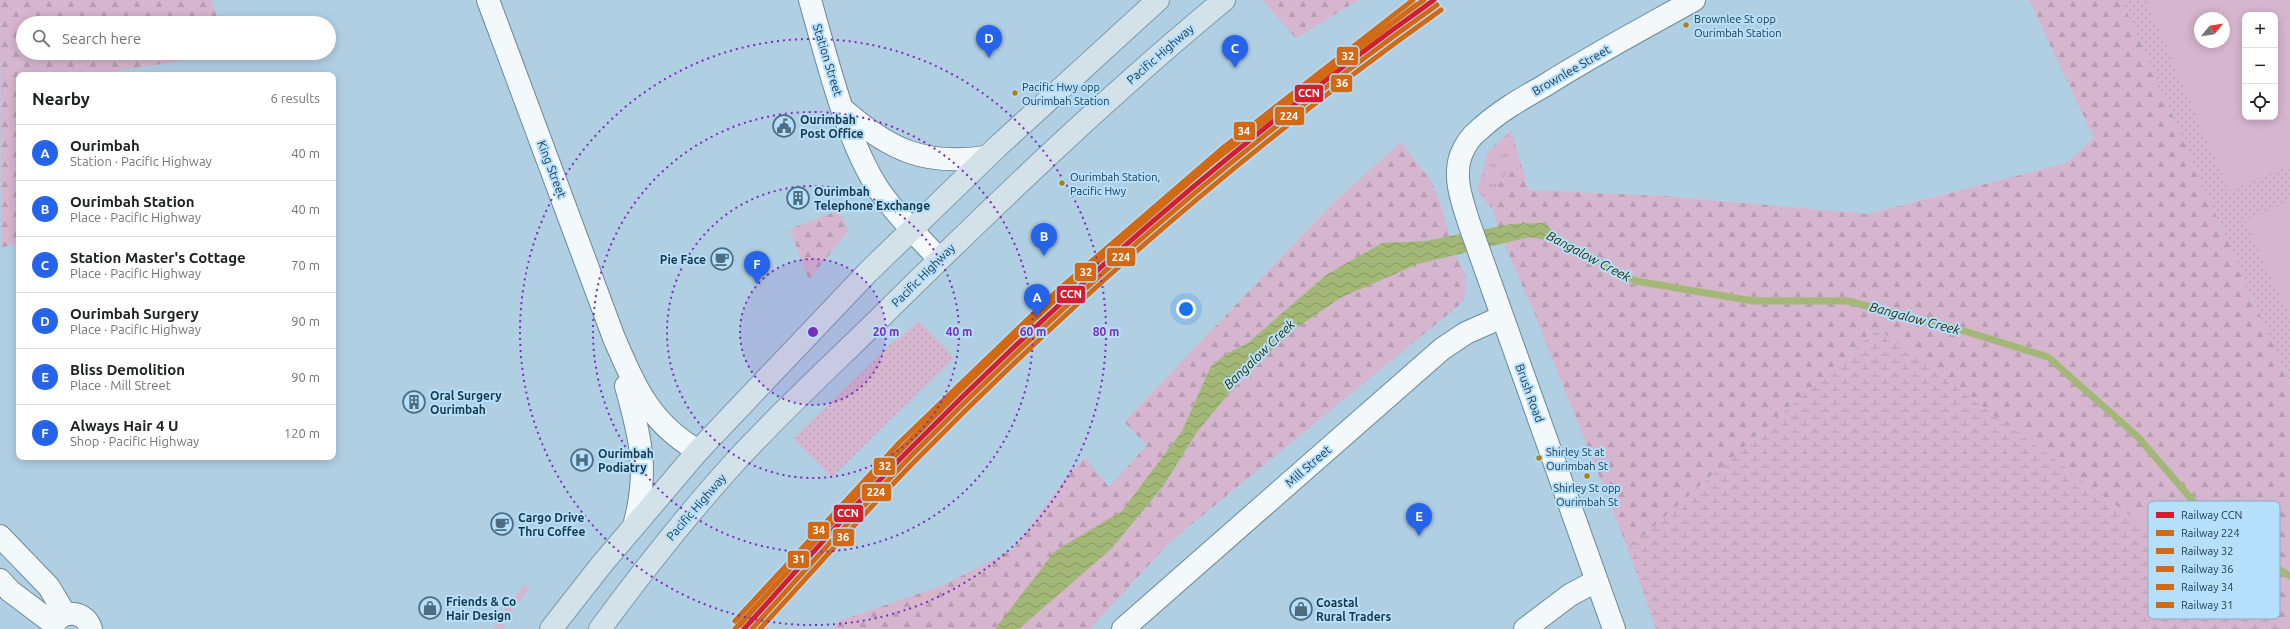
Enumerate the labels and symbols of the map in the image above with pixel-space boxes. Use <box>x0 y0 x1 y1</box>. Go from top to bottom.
north arrow <box>2194 12 2230 48</box>
place label: Brownlee St opp Ourimbah Station <box>1694 13 1781 39</box>
marker: Brownlee St opp Ourimbah Station <box>1681 20 1691 30</box>
street label: Pacific Highway <box>1124 21 1196 86</box>
street label: Station Street <box>811 22 845 98</box>
pin: D <box>976 25 1002 58</box>
pin: C <box>1222 35 1248 68</box>
street label: Brownlee Street <box>1530 42 1613 98</box>
line badge: 32 <box>1336 46 1359 66</box>
text: 32 <box>1342 50 1354 62</box>
line badge: 36 <box>1330 74 1353 93</box>
text: 36 <box>1336 77 1348 89</box>
place label: Pacific Hwy opp Ourimbah Station <box>1022 81 1109 107</box>
line badge: CCN <box>1294 84 1324 103</box>
text: CCN <box>1298 87 1320 99</box>
marker: Pacific Hwy opp Ourimbah Station <box>1010 88 1020 98</box>
line badge: 224 <box>1274 106 1305 126</box>
text: 224 <box>1280 110 1298 122</box>
public building icon: Ourimbah Post Office <box>771 113 797 139</box>
place label: Ourimbah Post Office <box>800 113 864 140</box>
line badge: 34 <box>1233 121 1256 141</box>
text: 34 <box>1238 125 1250 137</box>
street label: King Street <box>535 138 569 200</box>
place label: Ourimbah Station, Pacific Hwy <box>1070 171 1160 197</box>
marker: Ourimbah Station, Pacific Hwy <box>1057 178 1067 188</box>
building icon: Ourimbah Telephone Exchange <box>785 185 811 211</box>
place label: Ourimbah Telephone Exchange <box>814 185 930 212</box>
pin: B <box>1031 223 1057 256</box>
water label: Bangalow Creek <box>1545 228 1634 284</box>
street label: Pacific Highway <box>889 241 957 309</box>
cafe icon: Pie Face <box>709 246 735 272</box>
line badge: 224 <box>1106 247 1136 267</box>
pin: F <box>744 251 770 284</box>
text: 224 <box>1112 251 1130 263</box>
place label: Pie Face <box>660 253 706 266</box>
line badge: 32 <box>1074 262 1097 282</box>
text: 32 <box>1080 266 1092 278</box>
pin: A <box>1024 284 1050 317</box>
line badge: CCN <box>1056 285 1086 304</box>
text: CCN <box>1060 288 1082 300</box>
your location <box>1176 299 1196 319</box>
water label: Bangalow Creek <box>1868 299 1962 337</box>
water label: Bangalow Creek <box>1221 316 1298 391</box>
centre of rings <box>806 325 820 339</box>
text: 20 m <box>873 325 899 338</box>
text: 40 m <box>946 325 972 338</box>
text: 60 m <box>1020 325 1046 338</box>
text: 80 m <box>1093 325 1119 338</box>
street label: Brush Road <box>1513 362 1547 424</box>
building icon: Oral Surgery Ourimbah <box>401 389 427 415</box>
place label: Oral Surgery Ourimbah <box>430 389 502 416</box>
street label: Mill Street <box>1283 443 1334 489</box>
place label: Shirley St at Ourimbah St <box>1546 446 1609 472</box>
hospital icon: Ourimbah Podiatry <box>569 447 595 473</box>
place label: Ourimbah Podiatry <box>598 447 654 474</box>
marker: Shirley St at Ourimbah St <box>1534 453 1544 463</box>
line badge: 32 <box>873 457 896 476</box>
text: 32 <box>879 460 891 472</box>
street label: Pacific Highway <box>664 471 729 543</box>
marker: Shirley St opp Ourimbah St <box>1582 471 1592 481</box>
place label: Shirley St opp Ourimbah St <box>1553 482 1621 508</box>
line badge: 224 <box>861 483 892 502</box>
text: 224 <box>867 486 885 498</box>
legend <box>2148 501 2280 619</box>
pin: E <box>1406 503 1432 536</box>
line badge: CCN <box>833 504 864 523</box>
text: CCN <box>837 507 859 519</box>
text: Railway CCN <box>2181 509 2242 521</box>
cafe icon: Cargo Drive Thru Coffee <box>489 511 515 537</box>
place label: Cargo Drive Thru Coffee <box>518 511 586 538</box>
line badge: 34 <box>807 521 830 540</box>
text: 34 <box>813 524 825 536</box>
text: Railway 224 <box>2181 527 2240 539</box>
line badge: 36 <box>832 528 855 547</box>
text: 36 <box>837 531 849 543</box>
text: Railway 32 <box>2181 545 2233 557</box>
line badge: 31 <box>787 550 810 569</box>
text: 31 <box>793 553 805 565</box>
text: Railway 36 <box>2181 563 2233 575</box>
text: Railway 34 <box>2181 581 2233 593</box>
shop icon: Friends & Co Hair Design <box>417 595 443 621</box>
place label: Friends & Co Hair Design <box>446 595 516 622</box>
shop icon: Coastal Rural Traders <box>1288 596 1314 622</box>
place label: Coastal Rural Traders <box>1316 596 1391 623</box>
text: Railway 31 <box>2181 599 2233 611</box>

